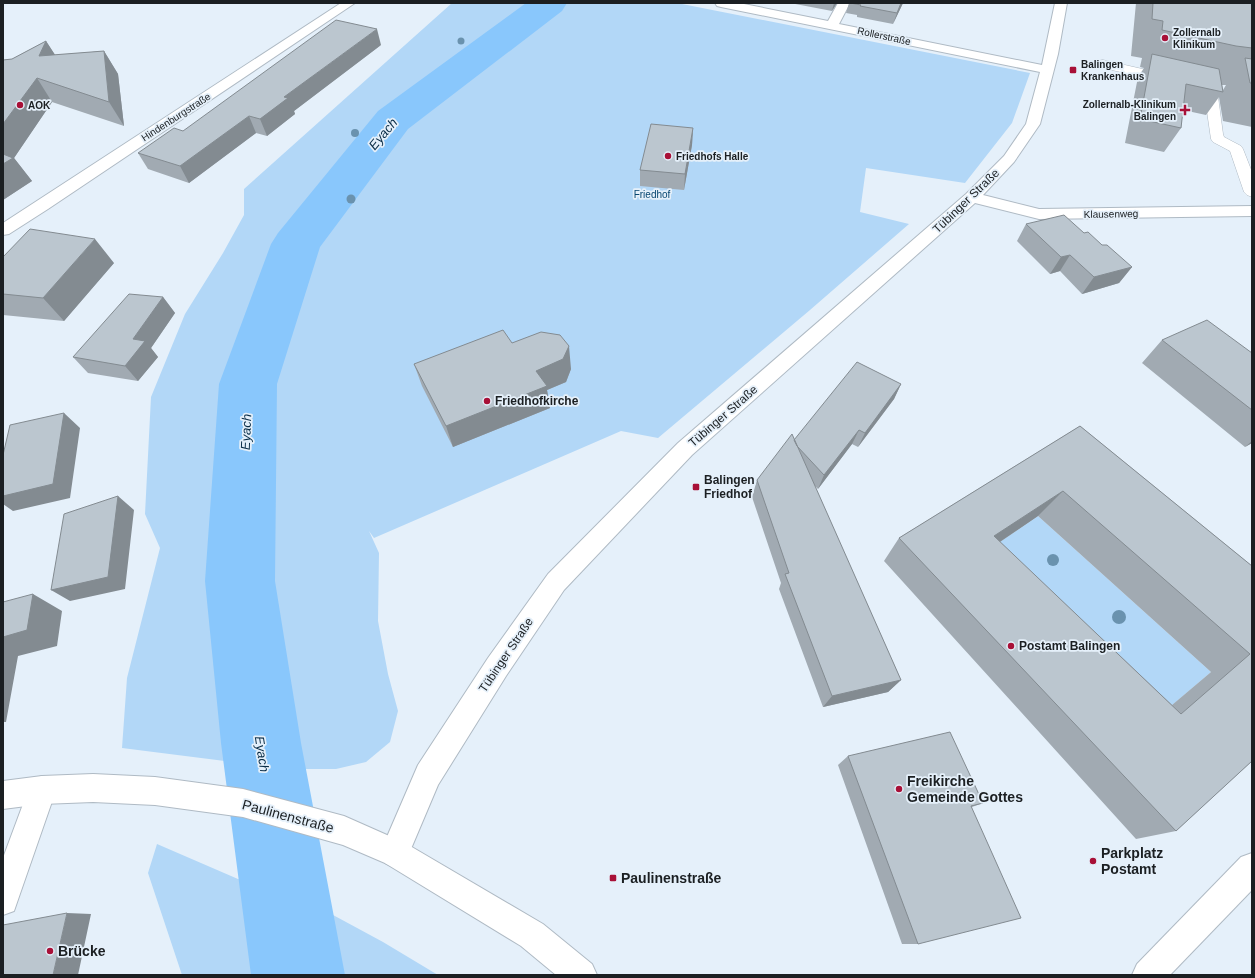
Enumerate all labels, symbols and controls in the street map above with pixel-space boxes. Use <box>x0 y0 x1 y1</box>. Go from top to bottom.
street label: Rollerstraße <box>856 25 912 47</box>
place label: Zollernalb Klinikum <box>1173 27 1221 50</box>
marker: Zollernalb Klinikum <box>1160 33 1170 43</box>
place label: Balingen Krankenhaus <box>1081 59 1145 82</box>
marker: Balingen Krankenhaus <box>1068 65 1078 75</box>
street label: Hindenburgstraße <box>139 90 213 143</box>
place label: Zollernalb-Klinikum Balingen <box>1083 99 1176 122</box>
marker: AOK <box>15 100 25 110</box>
place label: AOK <box>28 100 51 111</box>
marker: Zollernalb-Klinikum Balingen <box>1179 104 1191 116</box>
water label: Eyach <box>366 115 400 153</box>
marker: Friedhofs Halle <box>663 151 673 161</box>
place label: Friedhofs Halle <box>676 151 749 162</box>
street label: Tübinger Straße <box>930 166 1002 236</box>
park label: Friedhof <box>634 189 671 200</box>
street label: Klausenweg <box>1084 208 1138 220</box>
street label: Tübinger Straße <box>686 382 761 450</box>
place label: Friedhofkirche <box>495 394 579 408</box>
marker: Friedhofkirche <box>482 396 492 406</box>
water label: Eyach <box>238 414 254 450</box>
place label: Balingen Friedhof <box>704 473 755 501</box>
marker: Balingen Friedhof <box>691 482 701 492</box>
street label: Tübinger Straße <box>476 615 536 695</box>
place label: Postamt Balingen <box>1019 639 1120 653</box>
marker: Postamt Balingen <box>1006 641 1016 651</box>
water label: Eyach <box>252 735 272 773</box>
place label: Freikirche Gemeinde Gottes <box>907 773 1023 805</box>
marker: Freikirche Gemeinde Gottes <box>894 784 904 794</box>
street label: Paulinenstraße <box>240 796 336 836</box>
place label: Parkplatz Postamt <box>1101 845 1163 877</box>
marker: Parkplatz Postamt <box>1088 856 1098 866</box>
place label: Paulinenstraße <box>621 870 722 886</box>
marker: Paulinenstraße <box>608 873 618 883</box>
place label: Brücke <box>58 943 106 959</box>
marker: Brücke <box>45 946 55 956</box>

